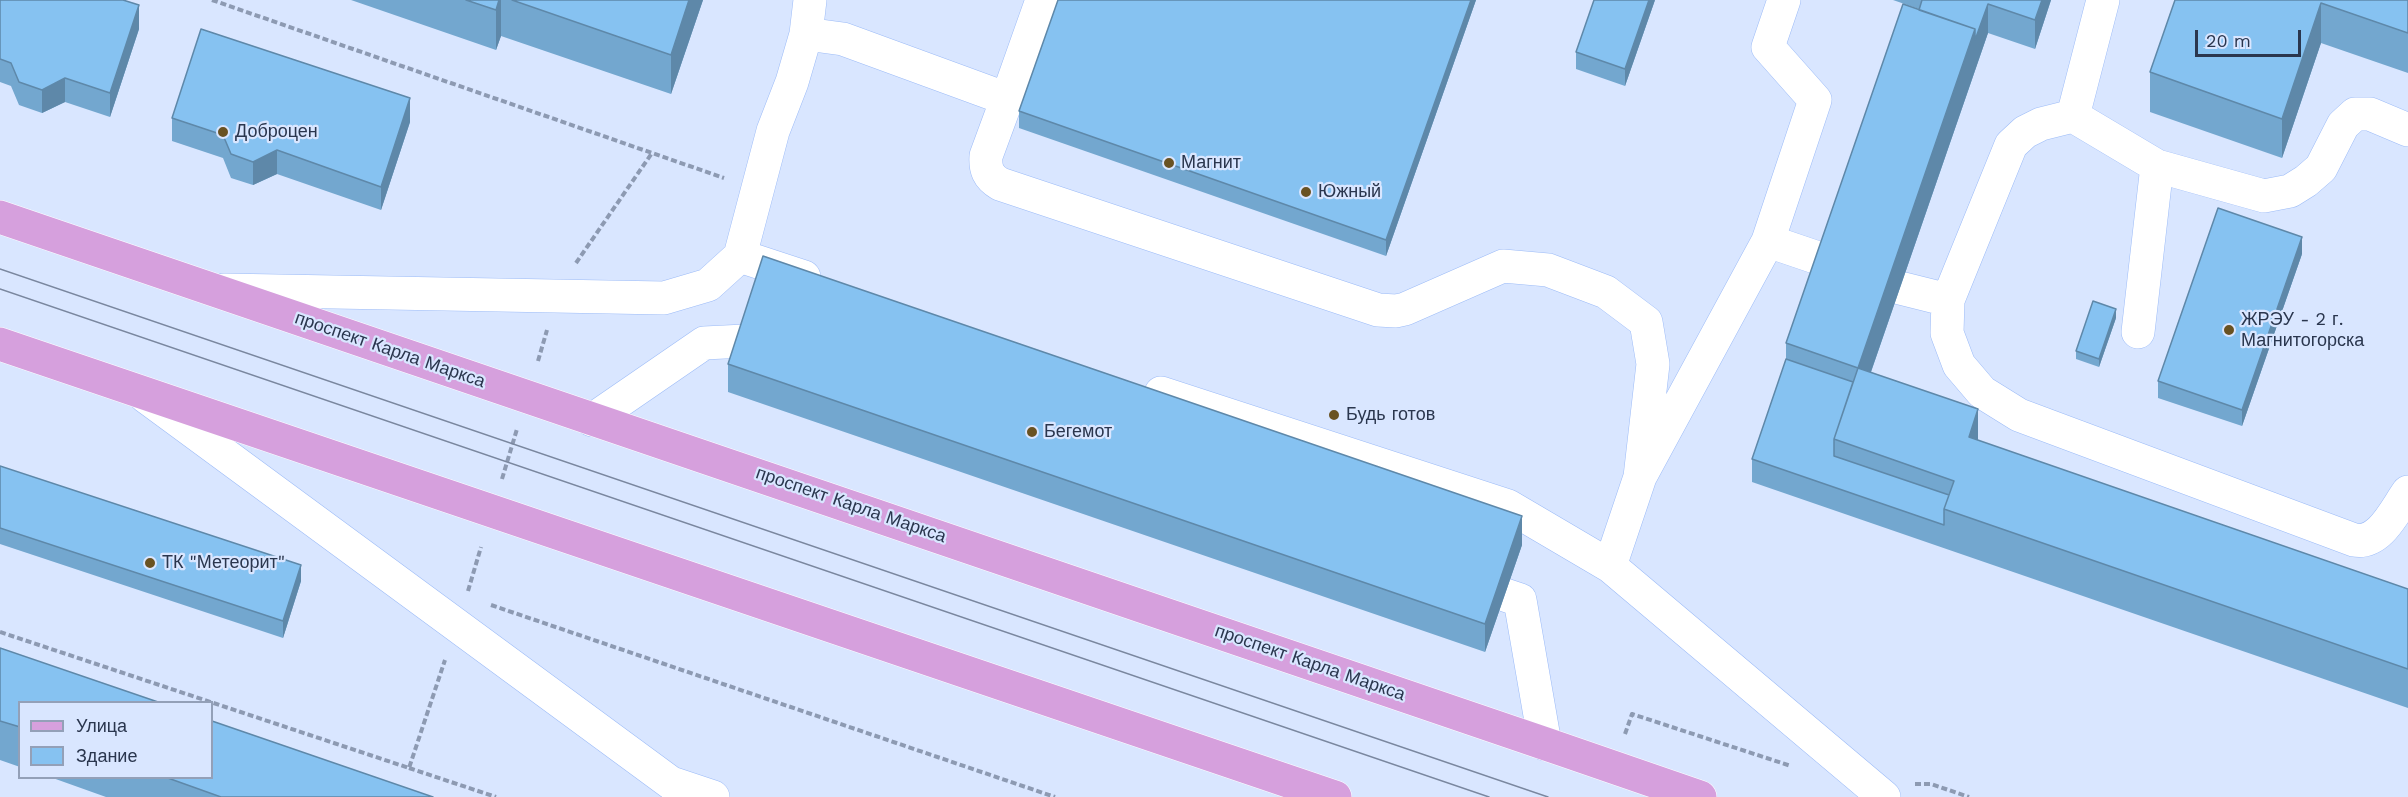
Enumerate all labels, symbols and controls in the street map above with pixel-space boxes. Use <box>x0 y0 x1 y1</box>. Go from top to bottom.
scale bar <box>2198 18 2304 56</box>
text: 20 m <box>2206 30 2251 51</box>
place label: Доброцен <box>235 121 318 143</box>
marker: Доброцен <box>216 125 230 139</box>
place label: Магнит <box>1181 152 1241 174</box>
marker: Магнит <box>1162 156 1176 170</box>
place label: Южный <box>1318 181 1381 203</box>
marker: Южный <box>1299 185 1313 199</box>
street label: проспект Карла Маркса <box>292 307 488 393</box>
place label: ЖРЭУ - 2 г. Магнитогорска <box>2241 309 2364 352</box>
marker: ЖРЭУ - 2 г. Магнитогорска <box>2222 323 2236 337</box>
place label: Будь готов <box>1346 404 1435 426</box>
marker: Будь готов <box>1327 408 1341 422</box>
place label: Бегемот <box>1044 421 1112 443</box>
marker: Бегемот <box>1025 425 1039 439</box>
street label: проспект Карла Маркса <box>753 462 949 548</box>
place label: ТК "Метеорит" <box>162 552 285 574</box>
marker: ТК "Метеорит" <box>143 556 157 570</box>
street label: проспект Карла Маркса <box>1212 620 1408 706</box>
legend <box>18 701 213 779</box>
text: Улица <box>76 715 127 736</box>
text: Здание <box>76 745 137 766</box>

